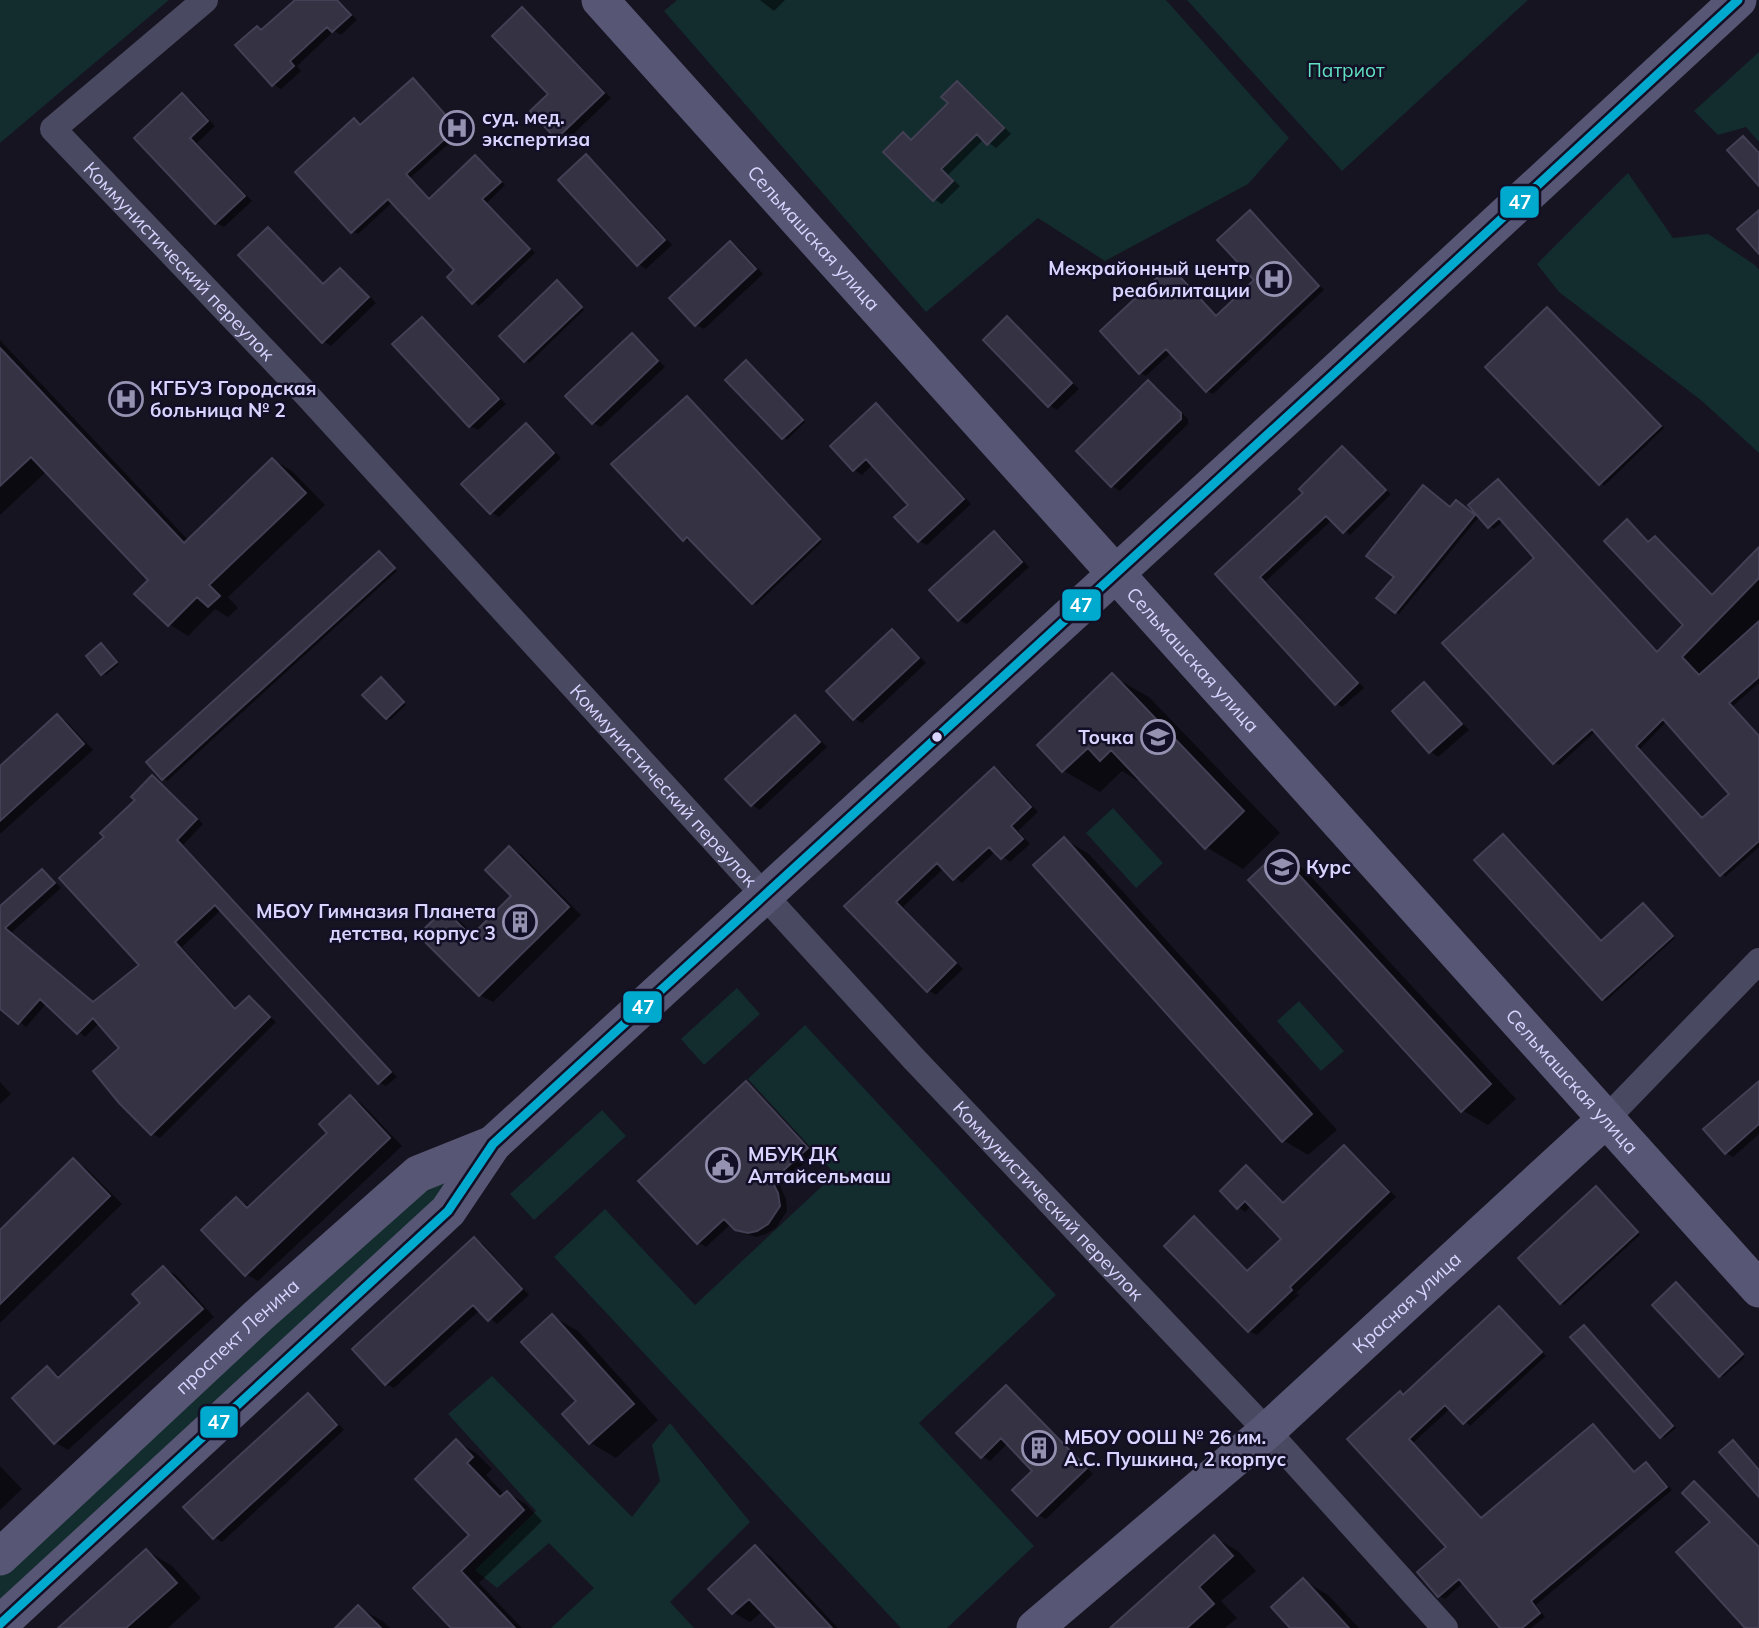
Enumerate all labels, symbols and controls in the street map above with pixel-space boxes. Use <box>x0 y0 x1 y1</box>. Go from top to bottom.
park label: Патриот <box>1307 58 1385 82</box>
place label: суд. мед. экспертиза <box>482 105 590 151</box>
hospital icon: суд. мед. экспертиза <box>438 109 476 147</box>
street label: Коммунистический переулок <box>79 157 280 366</box>
street label: Сельмашская улица <box>742 160 885 316</box>
line badge: 47 <box>1499 185 1540 219</box>
text: 47 <box>1509 190 1531 214</box>
place label: Межрайонный центр реабилитации <box>1048 256 1250 302</box>
hospital icon: Межрайонный центр реабилитации <box>1255 260 1293 298</box>
place label: КГБУЗ Городская больница № 2 <box>150 376 317 422</box>
hospital icon: КГБУЗ Городская больница № 2 <box>107 380 145 418</box>
street label: Сельмашская улица <box>1122 582 1265 737</box>
line badge: 47 <box>1061 588 1102 622</box>
text: 47 <box>1070 593 1092 617</box>
street label: Коммунистический переулок <box>565 679 763 892</box>
school or university icon: Точка <box>1139 718 1177 756</box>
place label: Точка <box>1078 725 1134 749</box>
unlabelled marker <box>930 730 944 744</box>
school or university icon: Курс <box>1263 848 1301 886</box>
place label: Курс <box>1306 855 1351 879</box>
place label: МБОУ Гимназия Планета детства, корпус 3 <box>256 899 496 945</box>
building icon: МБОУ Гимназия Планета детства, корпус 3 <box>501 903 539 941</box>
line badge: 47 <box>622 990 663 1024</box>
text: 47 <box>632 995 654 1019</box>
street label: Сельмашская улица <box>1501 1004 1644 1159</box>
street label: Коммунистический переулок <box>948 1096 1149 1306</box>
place label: МБУК ДК Алтайсельмаш <box>748 1142 891 1188</box>
public building icon: МБУК ДК Алтайсельмаш <box>704 1146 742 1184</box>
street label: Красная улица <box>1347 1247 1466 1358</box>
street label: проспект Ленина <box>170 1273 304 1399</box>
line badge: 47 <box>199 1405 239 1439</box>
text: 47 <box>208 1410 230 1434</box>
place label: МБОУ ООШ № 26 им. А.С. Пушкина, 2 корпус <box>1064 1425 1287 1471</box>
building icon: МБОУ ООШ № 26 им. А.С. Пушкина, 2 корпус <box>1020 1429 1058 1467</box>

